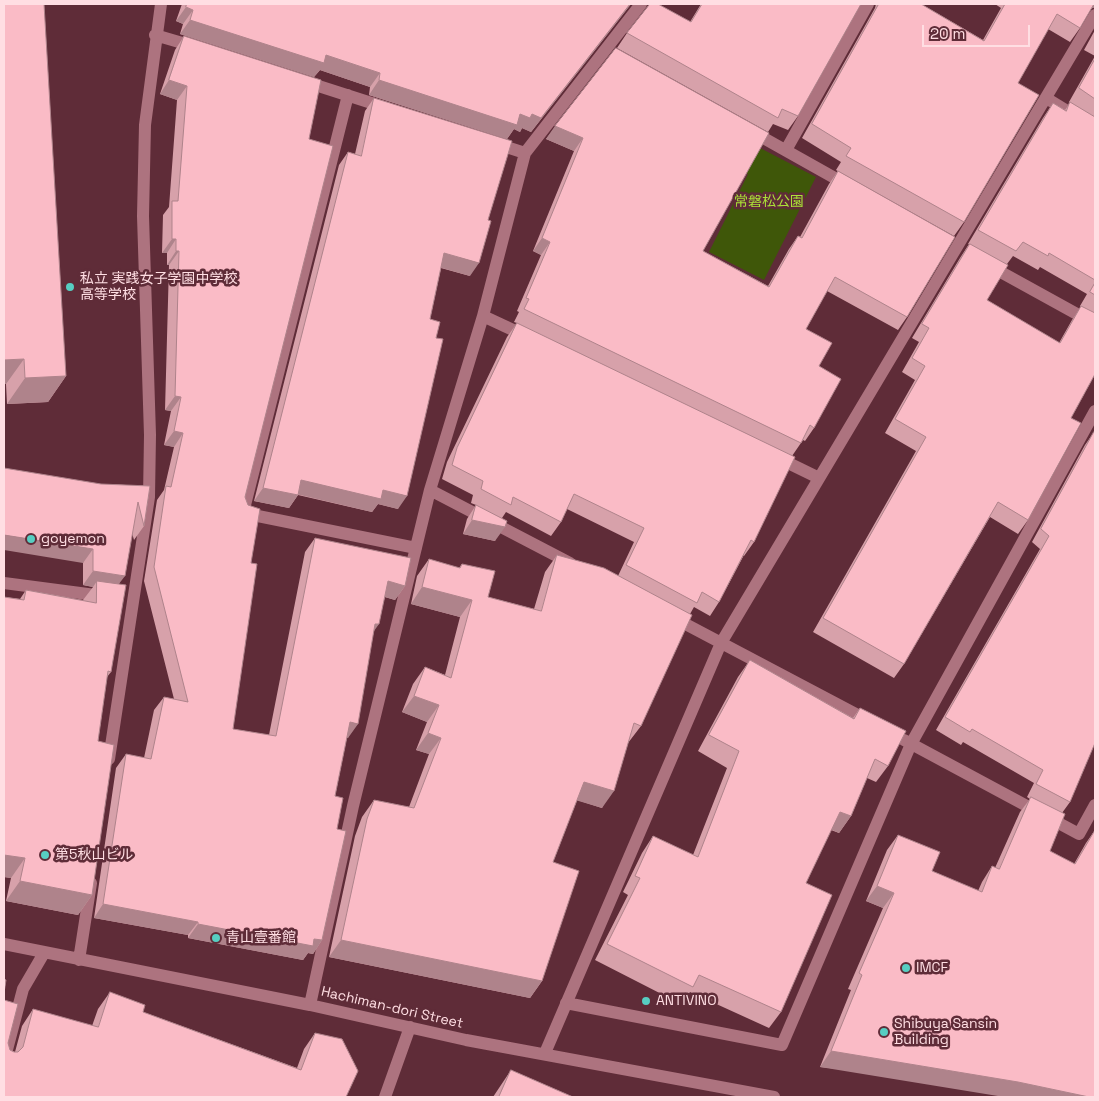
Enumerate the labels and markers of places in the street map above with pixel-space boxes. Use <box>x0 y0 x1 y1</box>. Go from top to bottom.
place label: 私立 実践女子学園中学校 高等学校 <box>80 271 238 304</box>
marker: 私立 実践女子学園中学校 高等学校 <box>64 281 76 293</box>
place label: goyemon <box>41 531 105 547</box>
marker: goyemon <box>25 533 37 545</box>
place label: 第5秋山ビル <box>55 847 133 863</box>
marker: 第5秋山ビル <box>39 849 51 861</box>
place label: 青山壹番館 <box>226 930 296 946</box>
marker: 青山壹番館 <box>210 932 222 944</box>
place label: IMCF <box>916 960 948 976</box>
marker: IMCF <box>900 962 912 974</box>
place label: ANTIVINO <box>656 993 717 1009</box>
marker: ANTIVINO <box>640 995 652 1007</box>
place label: Shibuya Sansin Building <box>894 1016 997 1048</box>
marker: Shibuya Sansin Building <box>878 1026 890 1038</box>

